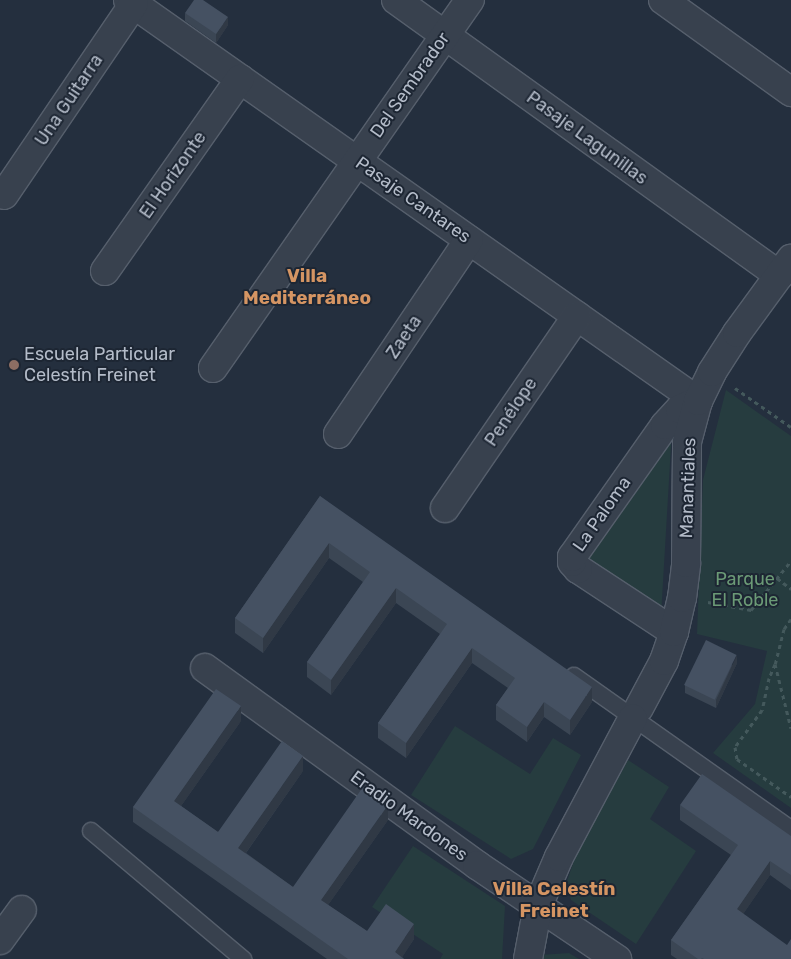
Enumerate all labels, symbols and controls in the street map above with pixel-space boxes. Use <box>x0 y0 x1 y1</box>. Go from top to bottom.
street label: Del Sembrador <box>366 28 454 142</box>
street label: Una Guitarra <box>30 50 108 150</box>
street label: Pasaje Lagunillas <box>522 87 652 189</box>
street label: El Horizonte <box>135 127 211 223</box>
street label: Pasaje Cantares <box>351 152 475 248</box>
district label: Villa Mediterráneo <box>243 265 371 309</box>
street label: Zaeta <box>382 311 426 363</box>
place label: Escuela Particular Celestín Freinet <box>24 344 175 386</box>
marker: Escuela Particular Celestín Freinet <box>8 359 20 371</box>
street label: Penélope <box>480 374 542 450</box>
street label: Manantiales <box>675 437 701 539</box>
street label: La Paloma <box>568 472 636 556</box>
park label: Parque El Roble <box>712 569 778 612</box>
street label: Eradio Mardones <box>346 766 472 866</box>
district label: Villa Celestín Freinet <box>493 878 615 922</box>

